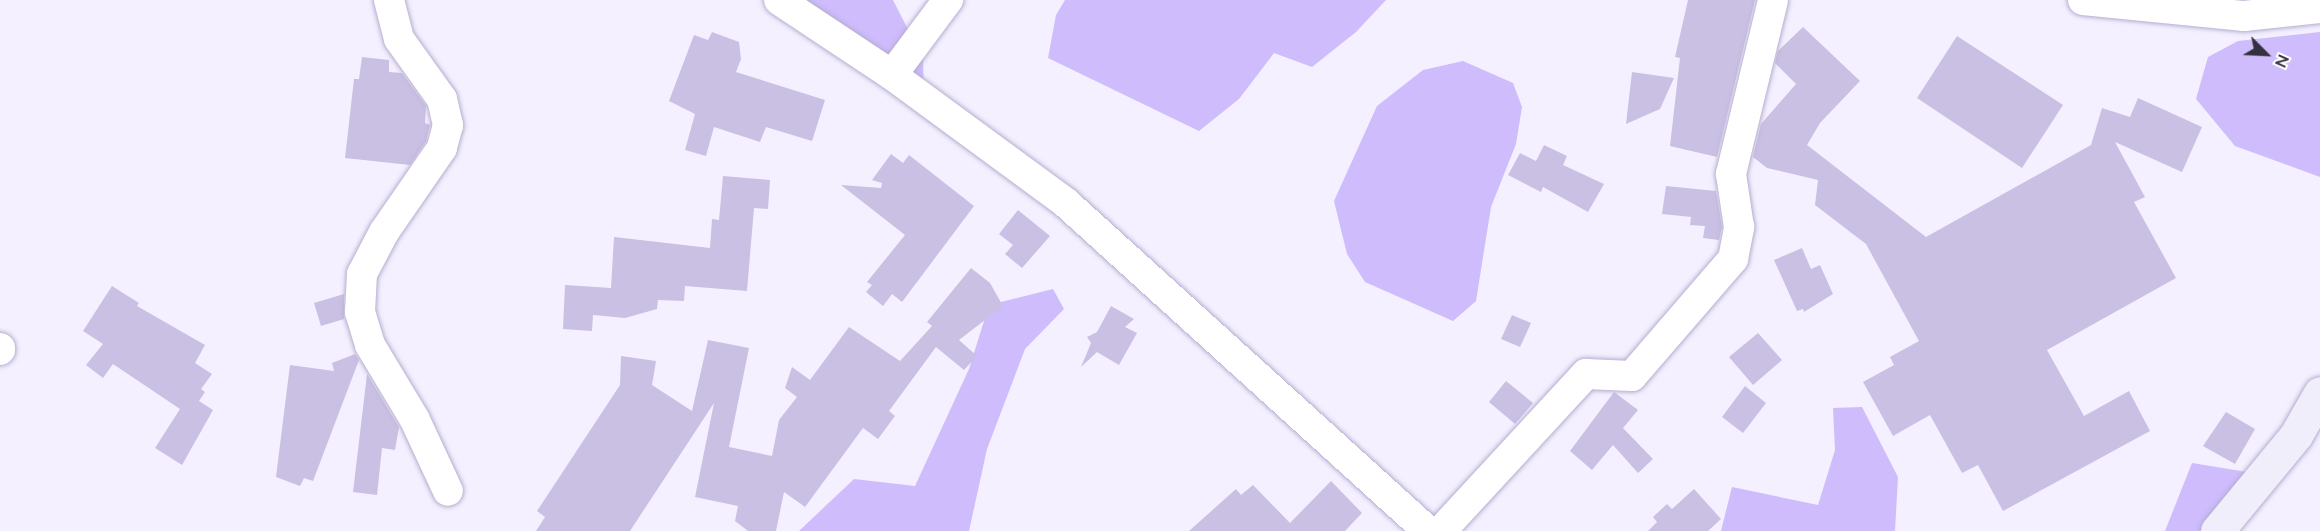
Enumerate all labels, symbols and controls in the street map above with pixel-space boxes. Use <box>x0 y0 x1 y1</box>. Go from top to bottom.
north arrow <box>2236 24 2296 84</box>
text: N <box>2272 52 2294 71</box>

